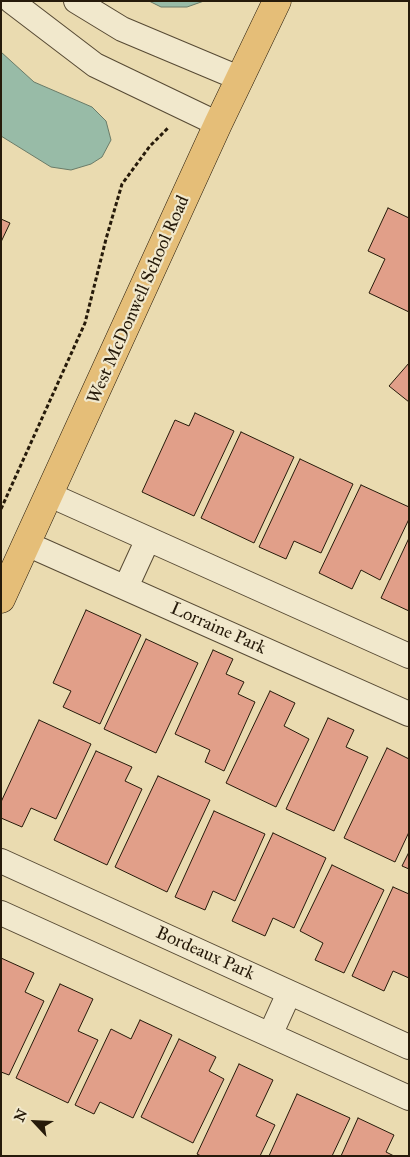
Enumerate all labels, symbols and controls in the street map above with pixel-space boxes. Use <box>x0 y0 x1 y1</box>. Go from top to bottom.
street label: West McDonwell School Road <box>83 193 195 407</box>
street label: Lorraine Park <box>167 598 269 660</box>
street label: Bordeaux Park <box>152 923 258 985</box>
north arrow <box>10 1097 60 1147</box>
text: N <box>11 1106 31 1124</box>

